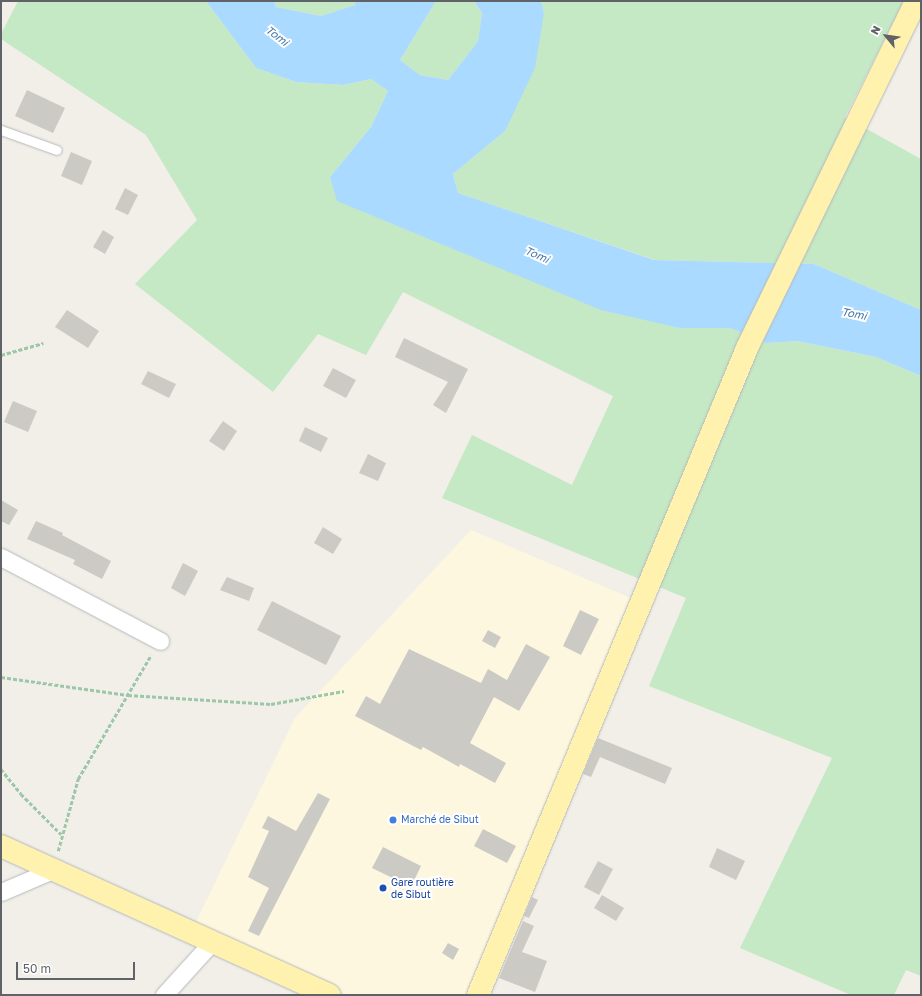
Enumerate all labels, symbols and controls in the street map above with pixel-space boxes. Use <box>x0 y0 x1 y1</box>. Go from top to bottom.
north arrow <box>866 16 906 56</box>
water label: Tomi <box>263 23 291 49</box>
text: N <box>867 23 883 37</box>
water label: Tomi <box>523 244 551 266</box>
water label: Tomi <box>840 305 868 323</box>
place label: Marché de Sibut <box>401 814 479 826</box>
marker: Marché de Sibut <box>388 815 398 825</box>
place label: Gare routière de Sibut <box>391 876 454 900</box>
marker: Gare routière de Sibut <box>378 883 388 893</box>
scale bar <box>18 954 137 980</box>
text: 50 m <box>23 961 51 976</box>

